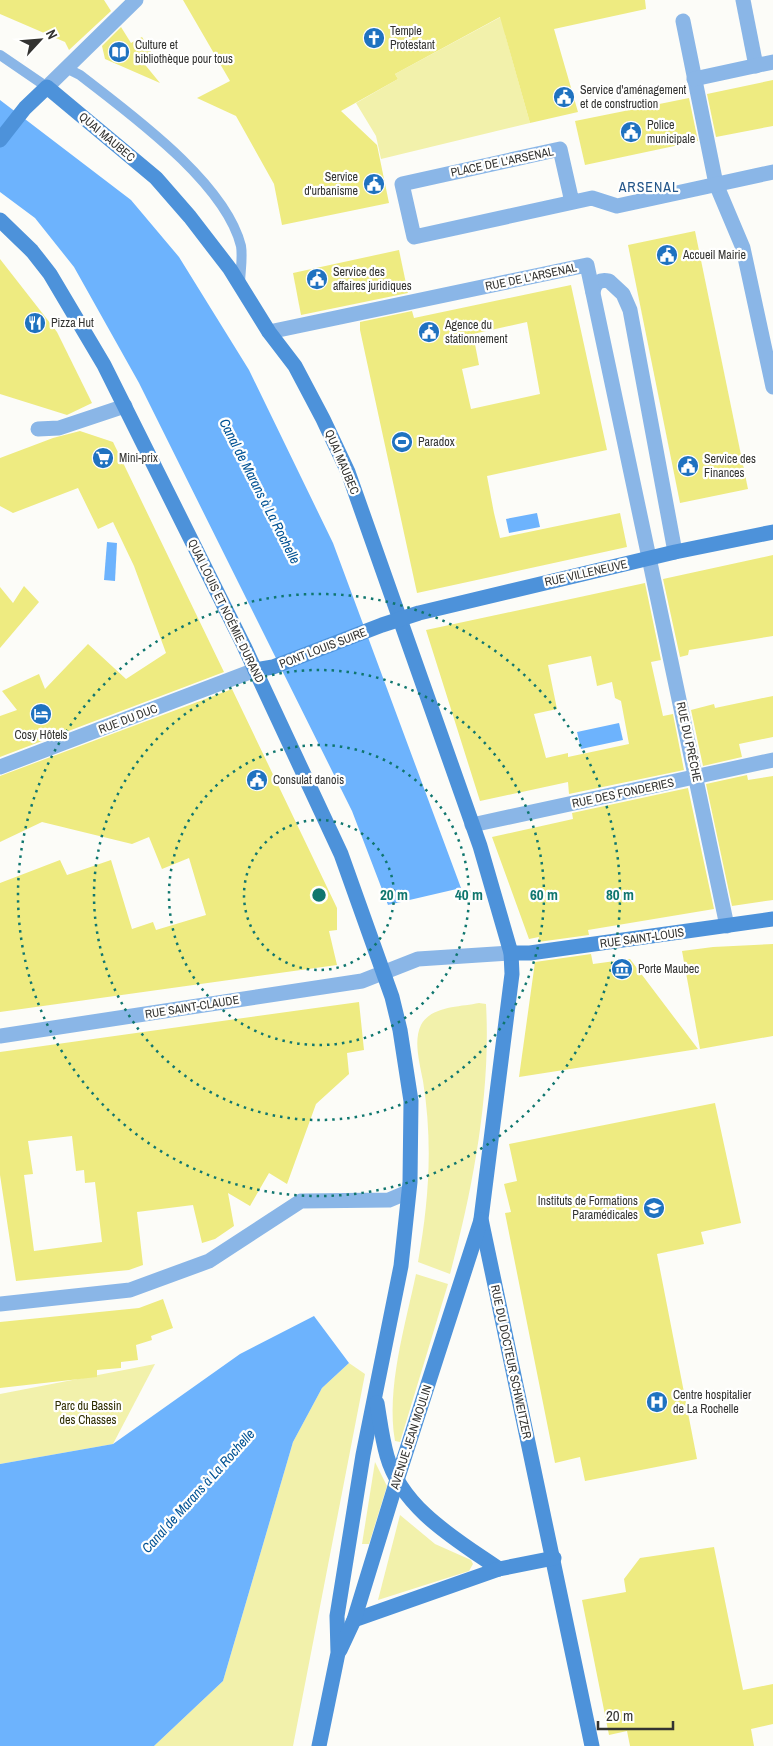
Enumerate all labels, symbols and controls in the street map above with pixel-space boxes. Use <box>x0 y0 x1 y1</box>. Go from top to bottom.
north arrow <box>15 15 65 65</box>
place label: Temple Protestant <box>390 23 435 53</box>
church icon: Temple Protestant <box>362 26 386 50</box>
text: N <box>42 27 62 42</box>
place label: Culture et bibliothèque pour tous <box>135 37 233 67</box>
library icon: Culture et bibliothèque pour tous <box>107 40 131 64</box>
place label: Service d'aménagement et de construction <box>580 82 687 112</box>
public building icon: Service d'aménagement et de construction <box>552 85 576 109</box>
street label: QUAI MAUBEC <box>75 109 139 165</box>
place label: Police municipale <box>647 117 695 147</box>
public building icon: Police municipale <box>619 120 643 144</box>
street label: PLACE DE L'ARSENAL <box>449 143 555 181</box>
place label: Service d'urbanisme <box>304 169 358 199</box>
public building icon: Service d'urbanisme <box>362 172 386 196</box>
district label: ARSENAL <box>618 178 679 196</box>
public building icon: Accueil Mairie <box>655 243 679 267</box>
place label: Accueil Mairie <box>682 247 746 263</box>
street label: RUE DE L'ARSENAL <box>484 259 579 295</box>
place label: Service des affaires juridiques <box>333 264 412 294</box>
public building icon: Service des affaires juridiques <box>305 267 329 291</box>
restaurant icon: Pizza Hut <box>23 311 47 335</box>
place label: Pizza Hut <box>51 315 94 331</box>
place label: Agence du stationnement <box>444 317 508 347</box>
public building icon: Agence du stationnement <box>417 320 441 344</box>
water label: Canal de Marans à La Rochelle <box>215 415 305 567</box>
street label: QUAI MAUBEC <box>321 427 363 497</box>
sports icon: Paradox <box>390 430 414 454</box>
place label: Paradox <box>418 434 455 450</box>
supermarket icon: Mini-prix <box>91 446 115 470</box>
place label: Mini-prix <box>119 450 158 466</box>
place label: Service des Finances <box>704 451 756 481</box>
public building icon: Service des Finances <box>676 454 700 478</box>
street label: QUAI LOUIS ET NOÉMIE DURAND <box>184 537 268 685</box>
street label: RUE VILLENEUVE <box>543 556 629 590</box>
street label: PONT LOUIS SUIRE <box>277 624 369 672</box>
street label: RUE DU DUC <box>96 700 160 738</box>
street label: RUE DU PRÊCHE <box>673 700 705 784</box>
hotel icon: Cosy Hôtels <box>29 702 53 726</box>
place label: Cosy Hôtels <box>14 727 68 743</box>
public building icon: Consulat danois <box>245 768 269 792</box>
place label: Consulat danois <box>273 772 344 788</box>
street label: RUE DES FONDERIES <box>571 774 676 812</box>
text: 20 m <box>380 884 408 905</box>
text: 40 m <box>455 884 483 905</box>
text: 60 m <box>530 884 558 905</box>
text: 80 m <box>606 884 634 905</box>
centre of rings <box>310 886 328 904</box>
street label: RUE SAINT-LOUIS <box>599 924 686 952</box>
museum icon: Porte Maubec <box>610 957 634 981</box>
place label: Porte Maubec <box>638 961 699 977</box>
street label: RUE SAINT-CLAUDE <box>144 992 240 1022</box>
place label: Instituts de Formations Paramédicales <box>538 1193 638 1223</box>
school or university icon: Instituts de Formations Paramédicales <box>642 1196 666 1220</box>
street label: RUE DU DOCTEUR SCHWEITZER <box>487 1284 535 1440</box>
street label: AVENUE JEAN MOULIN <box>386 1383 435 1492</box>
place label: Centre hospitalier de La Rochelle <box>673 1387 752 1417</box>
hospital icon: Centre hospitalier de La Rochelle <box>645 1390 669 1414</box>
park label: Parc du Bassin des Chasses <box>55 1398 121 1428</box>
water label: Canal de Marans à La Rochelle <box>138 1425 258 1557</box>
scale bar <box>598 1698 673 1730</box>
text: 20 m <box>606 1705 633 1726</box>

